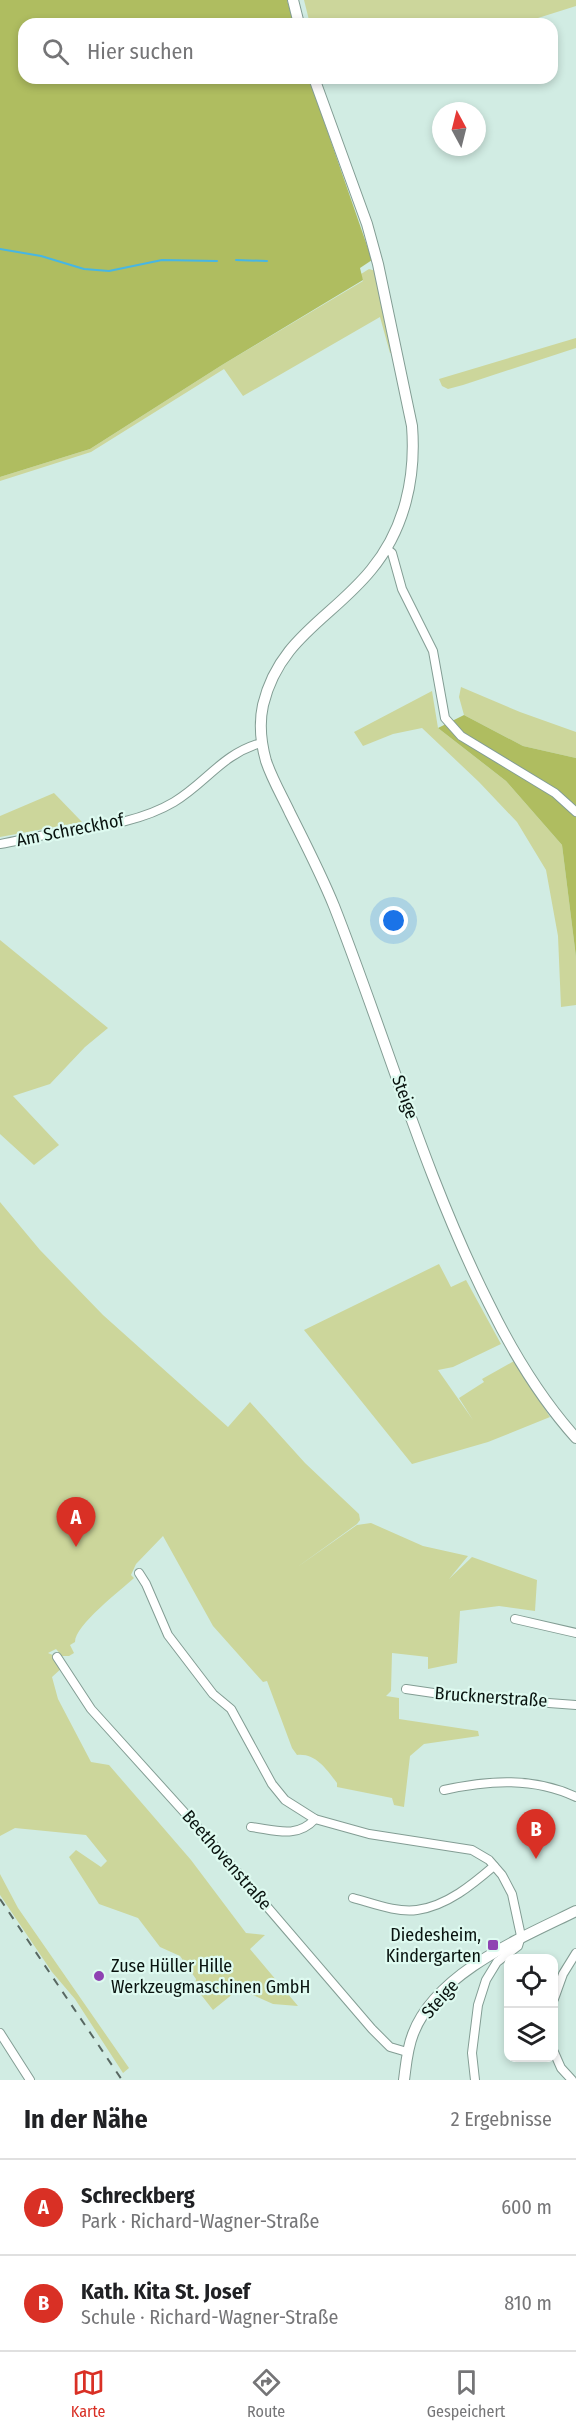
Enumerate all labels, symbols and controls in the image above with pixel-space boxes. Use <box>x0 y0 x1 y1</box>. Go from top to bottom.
search box <box>18 18 558 84</box>
icon: search <box>39 35 72 68</box>
text: Hier suchen <box>87 38 194 65</box>
north arrow <box>432 102 486 156</box>
street label: Am Schreckhof <box>14 809 127 851</box>
your location <box>379 906 408 935</box>
street label: Steige <box>387 1072 423 1122</box>
pin: A <box>56 1498 96 1547</box>
street label: Brucknerstraße <box>434 1682 548 1712</box>
street label: Beethovenstraße <box>178 1805 276 1915</box>
pin: B <box>516 1810 556 1859</box>
place label: Diedesheim, Kindergarten <box>386 1924 481 1967</box>
marker: Diedesheim, Kindergarten <box>486 1938 500 1952</box>
map controls <box>504 1954 558 2062</box>
button: locate <box>504 1954 558 2008</box>
place label: Zuse Hüller Hille Werkzeugmaschinen GmbH <box>111 1955 310 1998</box>
marker: Zuse Hüller Hille Werkzeugmaschinen GmbH <box>92 1969 106 1983</box>
street label: Steige <box>417 1975 463 2023</box>
button: layers <box>504 2008 558 2062</box>
text: In der Nähe <box>24 2104 148 2135</box>
text: 2 Ergebnisse <box>451 2107 552 2131</box>
text: Schreckberg <box>81 2182 195 2209</box>
text: A <box>38 2195 49 2219</box>
text: 600 m <box>501 2195 552 2219</box>
text: Park · Richard-Wagner-Straße <box>81 2209 319 2233</box>
text: Kath. Kita St. Josef <box>81 2278 250 2305</box>
text: B <box>38 2291 49 2315</box>
text: 810 m <box>504 2291 552 2315</box>
text: Schule · Richard-Wagner-Straße <box>81 2305 338 2329</box>
tab: Karte <box>71 2366 105 2421</box>
tab: Route <box>247 2366 285 2421</box>
tab: Gespeichert <box>427 2366 505 2421</box>

